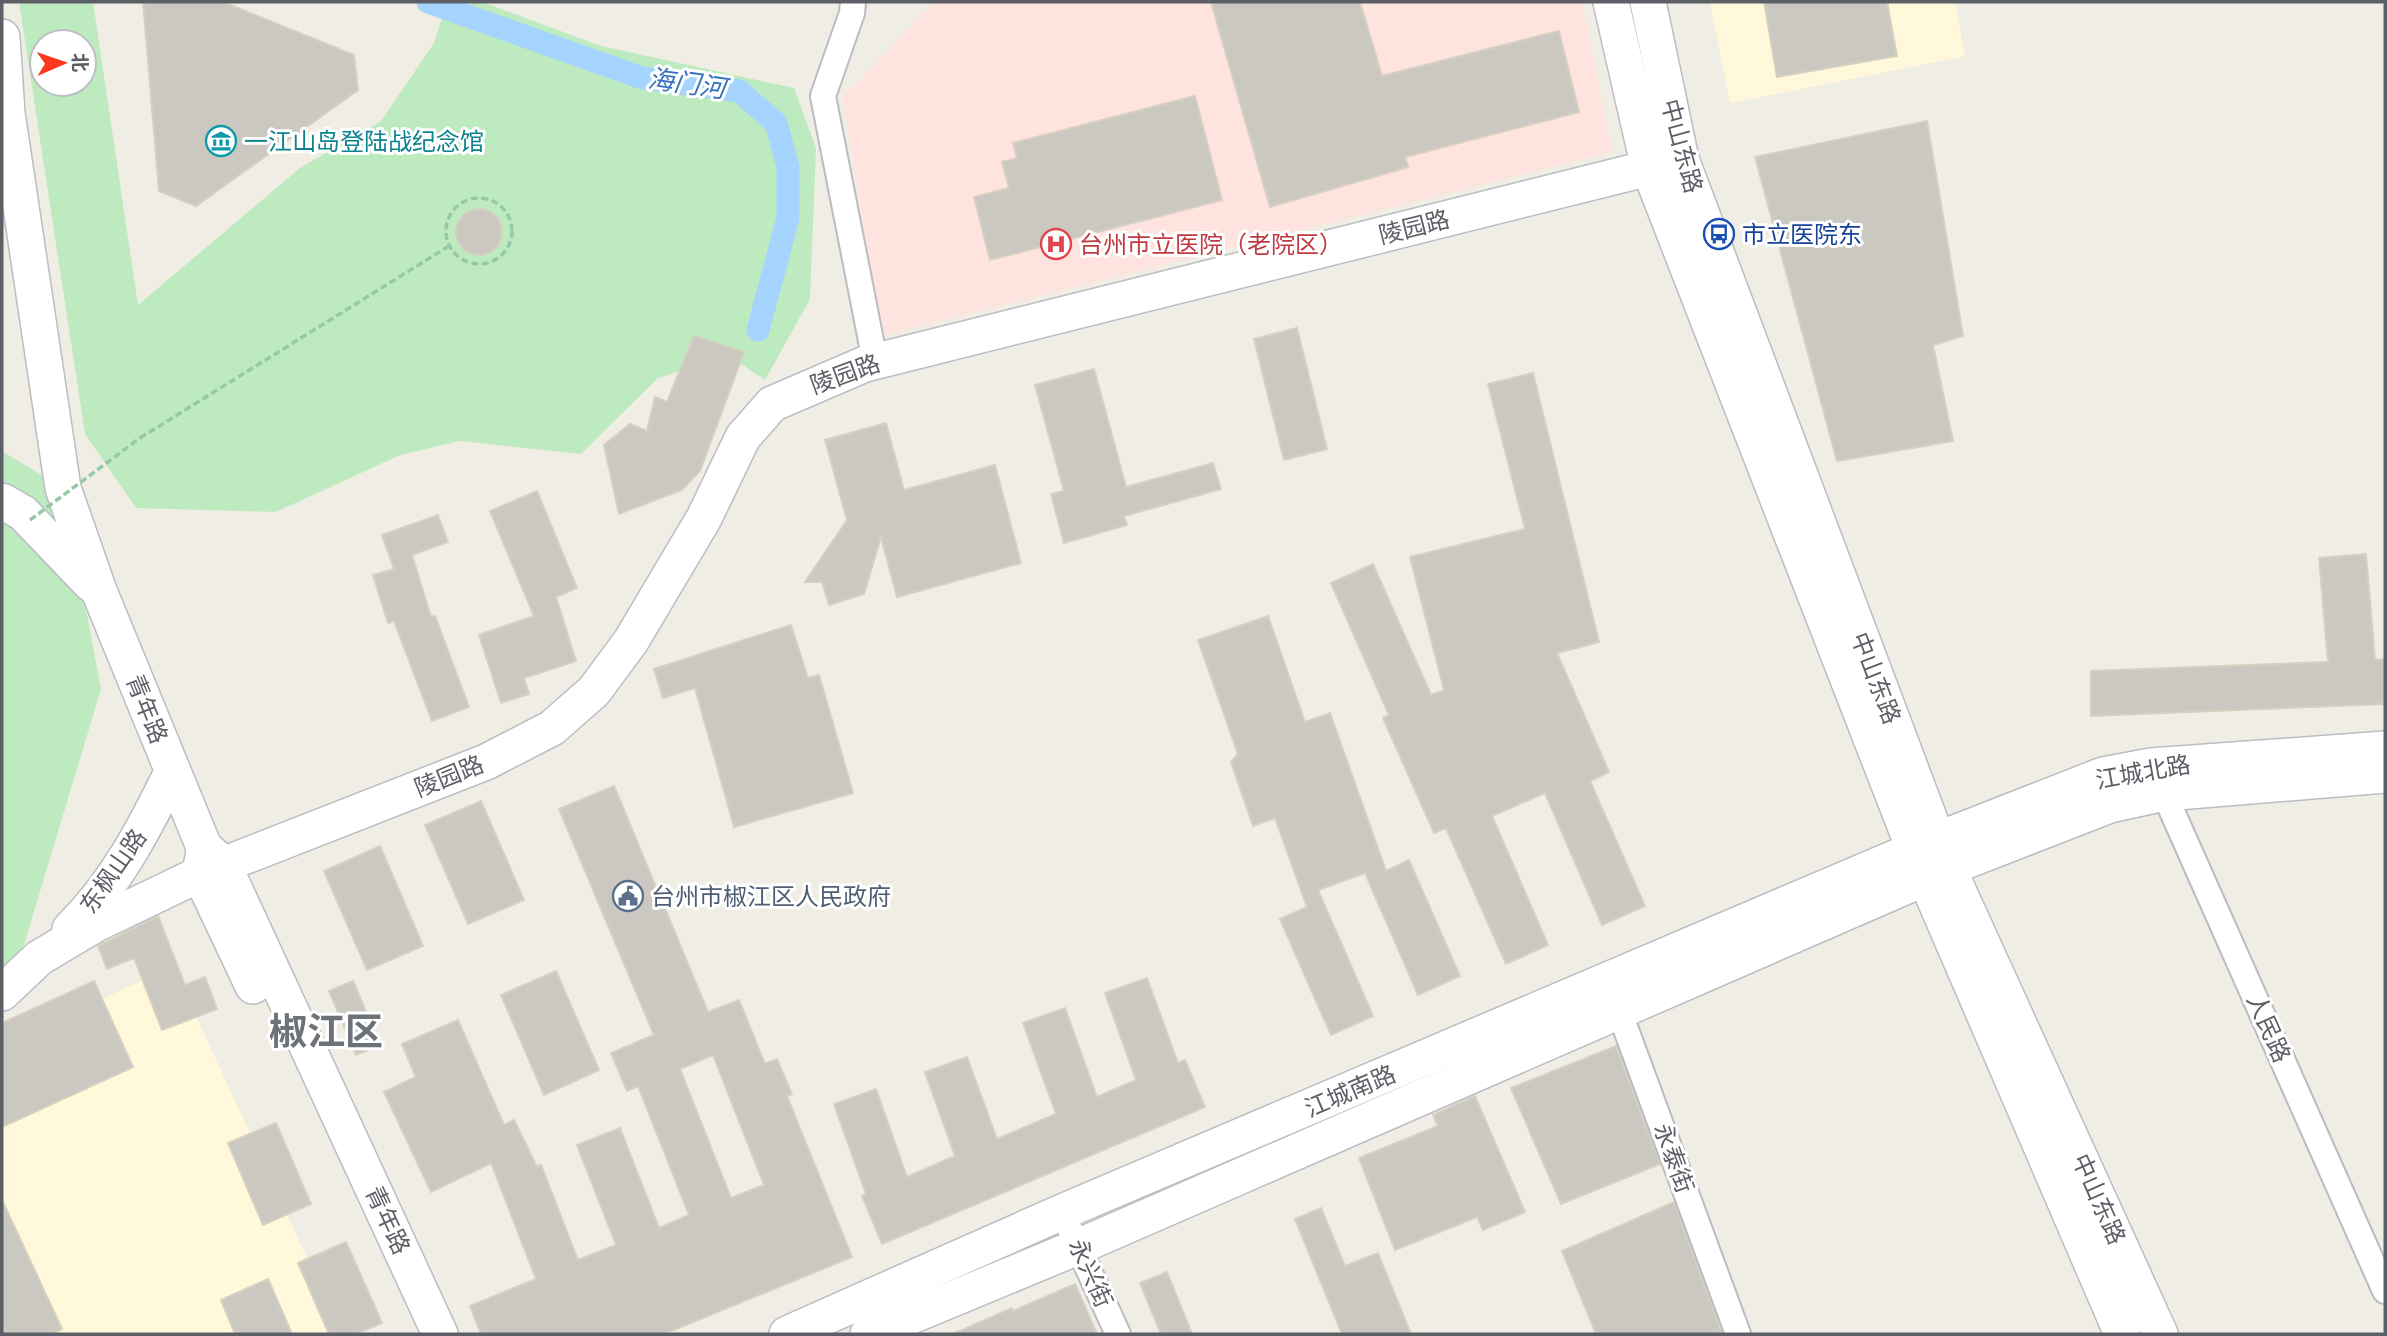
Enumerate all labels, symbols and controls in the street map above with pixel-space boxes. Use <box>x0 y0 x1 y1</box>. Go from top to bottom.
north arrow <box>28 28 98 98</box>
text: 北 <box>68 52 92 72</box>
water label: 海门河 <box>646 61 733 105</box>
street label: 中山东路 <box>1655 96 1709 196</box>
museum icon: 一江山岛登陆战纪念馆 <box>204 124 238 158</box>
place label: 一江山岛登陆战纪念馆 <box>244 126 484 157</box>
street label: 陵园路 <box>1375 203 1453 251</box>
bus stop icon: 市立医院东 <box>1702 217 1736 251</box>
place label: 市立医院东 <box>1742 219 1862 250</box>
hospital icon: 台州市立医院（老院区） <box>1039 227 1073 261</box>
place label: 台州市立医院（老院区） <box>1079 229 1343 260</box>
street label: 陵园路 <box>806 347 884 401</box>
street label: 中山东路 <box>1844 628 1908 728</box>
street label: 青年路 <box>119 670 175 748</box>
street label: 陵园路 <box>410 748 488 804</box>
street label: 江城北路 <box>2093 748 2193 796</box>
street label: 东枫山路 <box>73 823 153 919</box>
public building icon: 台州市椒江区人民政府 <box>611 879 645 913</box>
place label: 台州市椒江区人民政府 <box>651 881 891 912</box>
street label: 人民路 <box>2240 989 2298 1067</box>
district label: 椒江区 <box>269 1006 383 1055</box>
street label: 江城南路 <box>1300 1058 1400 1124</box>
street label: 永泰街 <box>1647 1119 1701 1197</box>
street label: 中山东路 <box>2065 1149 2133 1249</box>
street label: 青年路 <box>359 1181 417 1259</box>
street label: 永兴街 <box>1062 1234 1120 1312</box>

